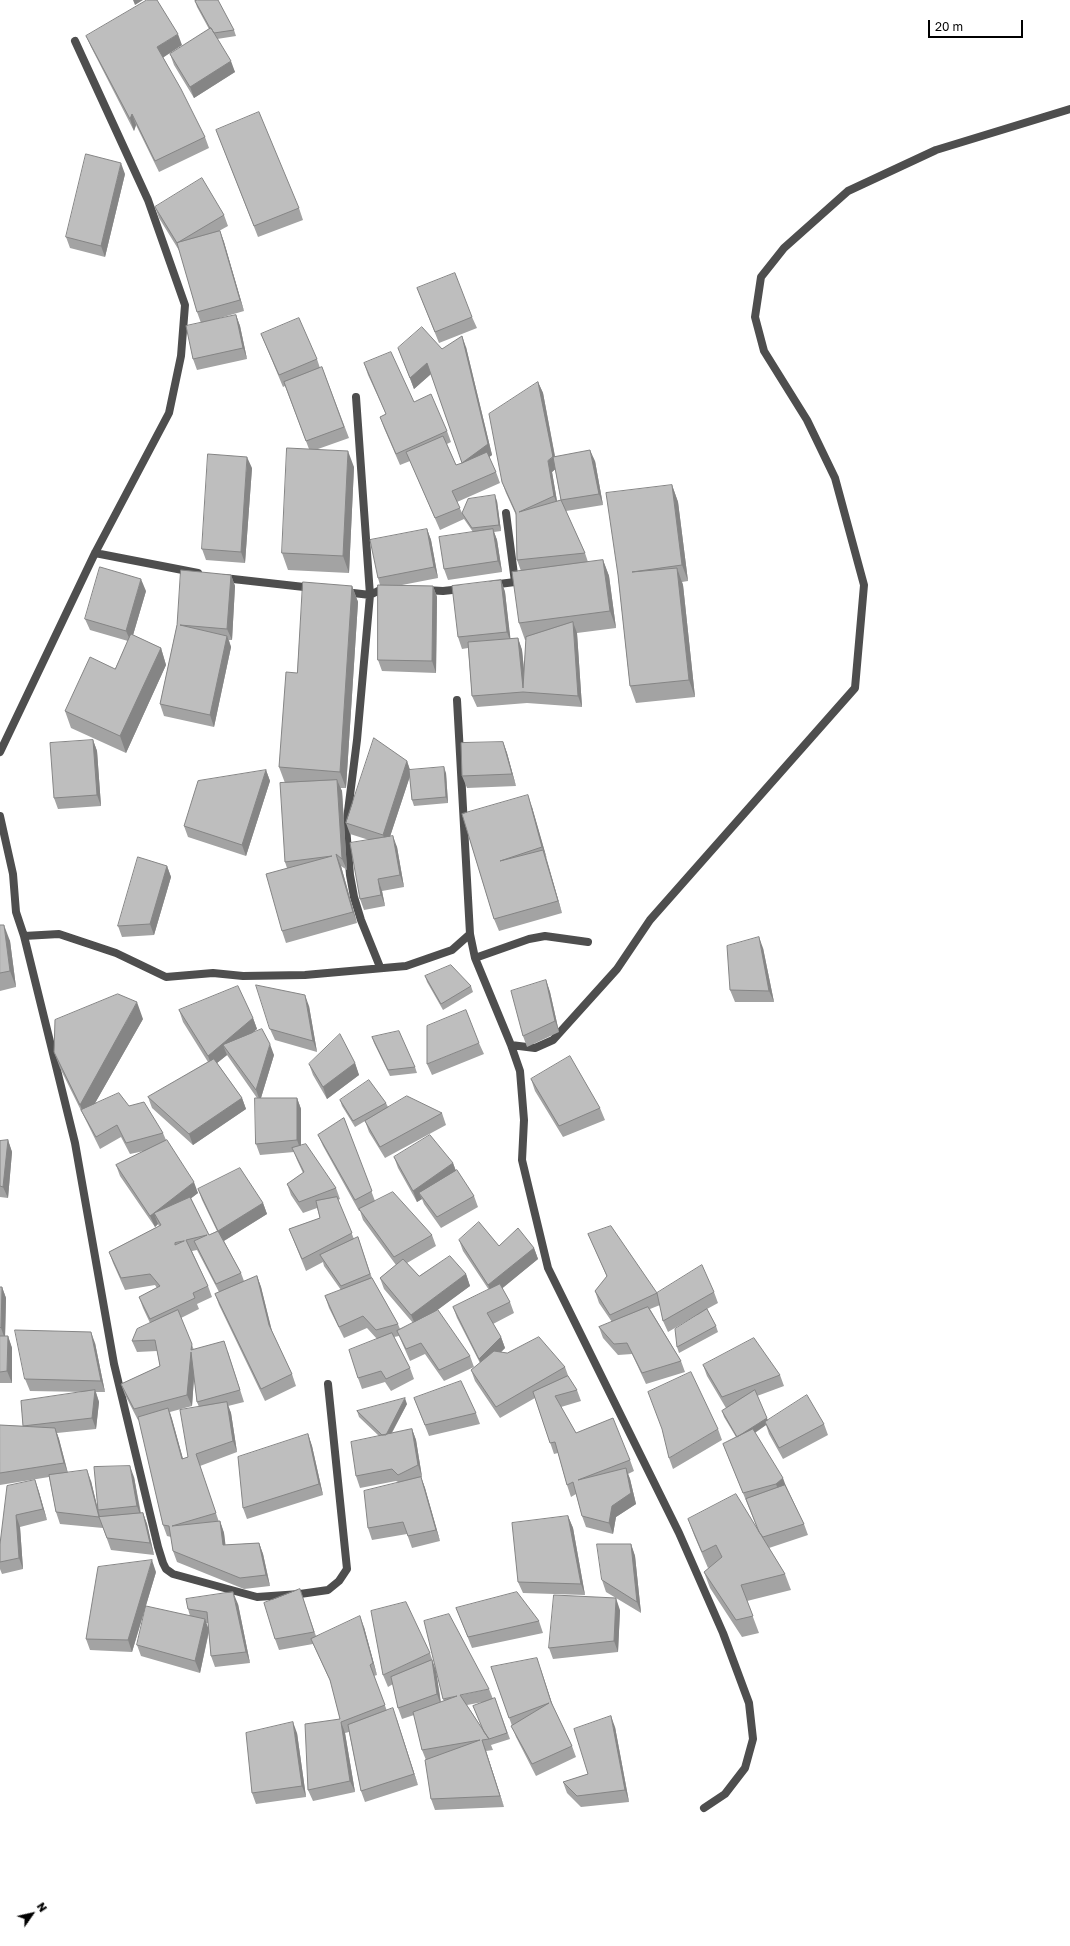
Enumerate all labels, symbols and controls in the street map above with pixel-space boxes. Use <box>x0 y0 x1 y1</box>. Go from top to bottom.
scale bar <box>930 12 1025 38</box>
text: 20 m <box>935 19 963 34</box>
north arrow <box>12 1894 52 1934</box>
text: N <box>35 1900 50 1914</box>

